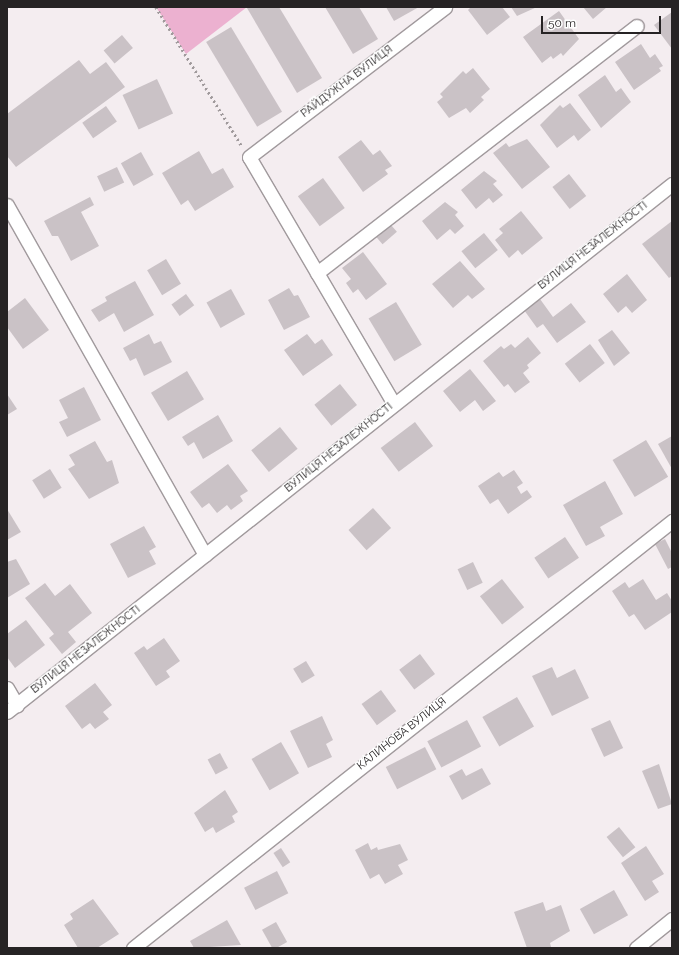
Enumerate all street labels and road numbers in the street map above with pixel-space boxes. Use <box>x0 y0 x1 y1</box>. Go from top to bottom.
street label: РАЙДУЖНА ВУЛИЦЯ <box>298 43 396 121</box>
street label: ВУЛИЦЯ НЕЗАЛЕЖНОСТІ <box>536 199 650 293</box>
street label: ВУЛИЦЯ НЕЗАЛЕЖНОСТІ <box>282 400 396 496</box>
street label: ВУЛИЦЯ НЕЗАЛЕЖНОСТІ <box>29 603 143 697</box>
street label: КАЛИНОВА ВУЛИЦЯ <box>355 695 449 773</box>

